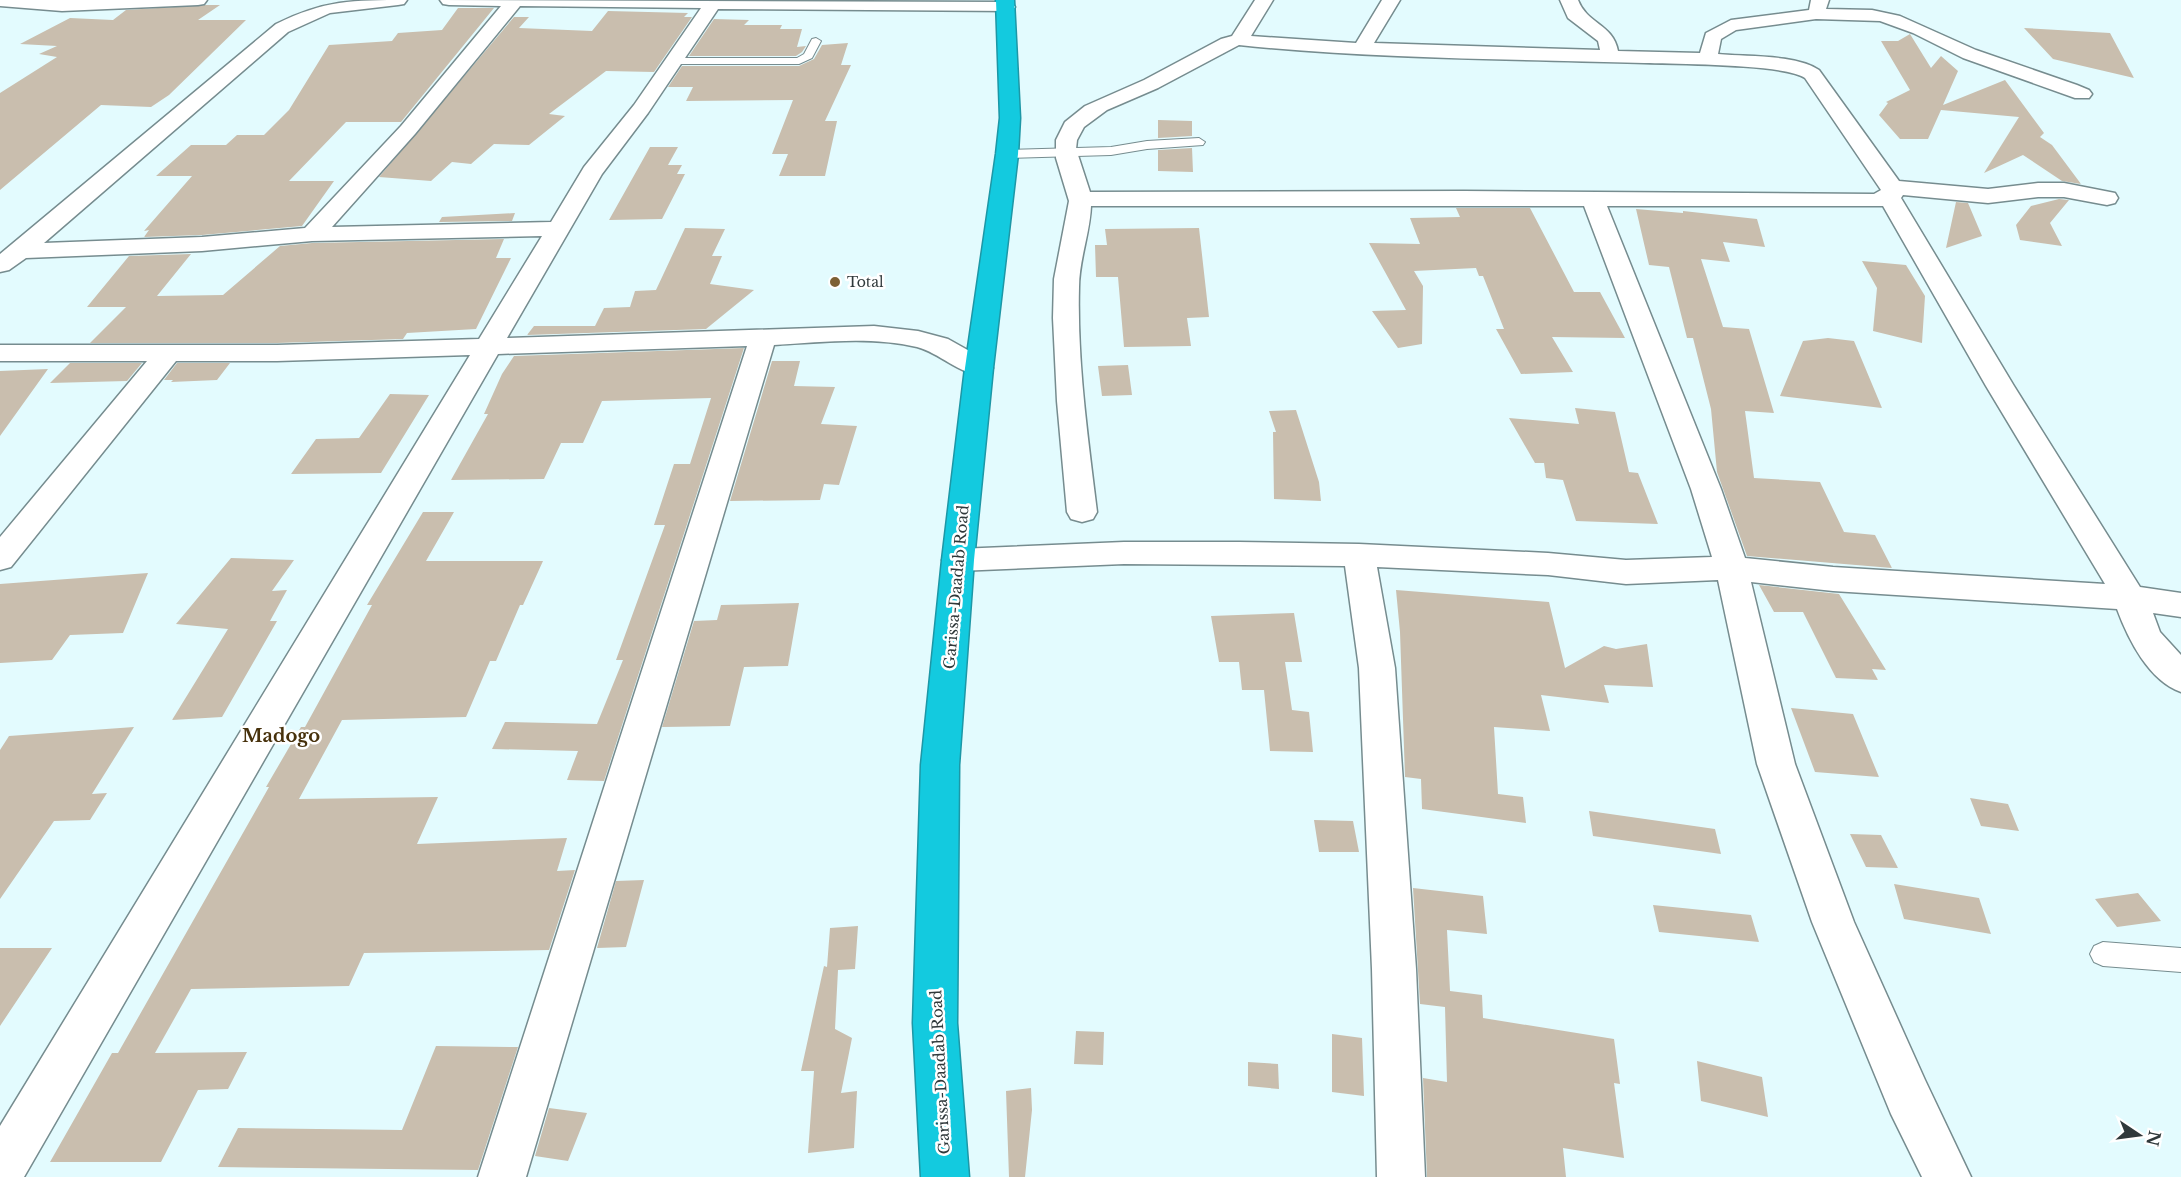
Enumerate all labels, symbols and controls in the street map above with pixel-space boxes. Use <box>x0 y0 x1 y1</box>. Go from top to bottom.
place label: Total <box>847 273 884 291</box>
marker: Total <box>828 275 842 289</box>
street label: Garissa-Daadab Road <box>939 504 973 670</box>
district label: Madogo <box>242 725 320 747</box>
street label: Garissa-Daadab Road <box>926 989 954 1155</box>
north arrow <box>2109 1105 2169 1165</box>
text: N <box>2142 1129 2165 1148</box>

